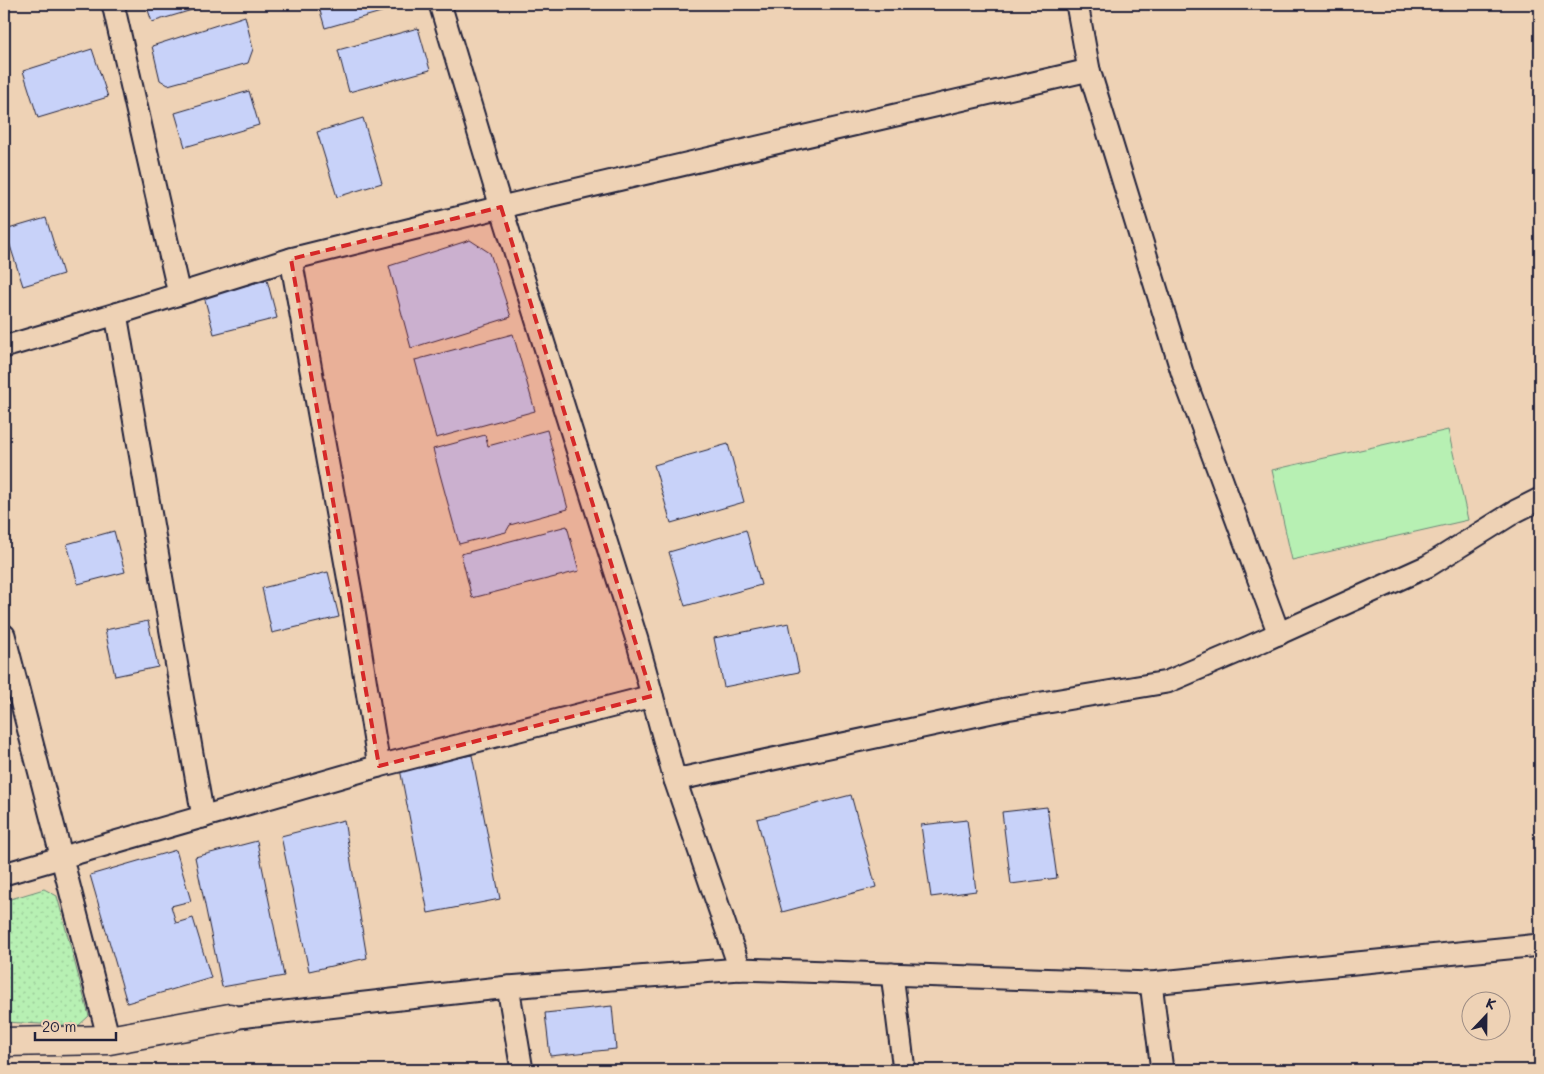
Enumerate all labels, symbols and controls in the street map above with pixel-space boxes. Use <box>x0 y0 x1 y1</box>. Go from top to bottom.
north arrow <box>1462 992 1512 1042</box>
text: K <box>1483 993 1499 1014</box>
scale bar <box>35 1009 116 1041</box>
text: 20 m <box>42 1016 76 1036</box>

